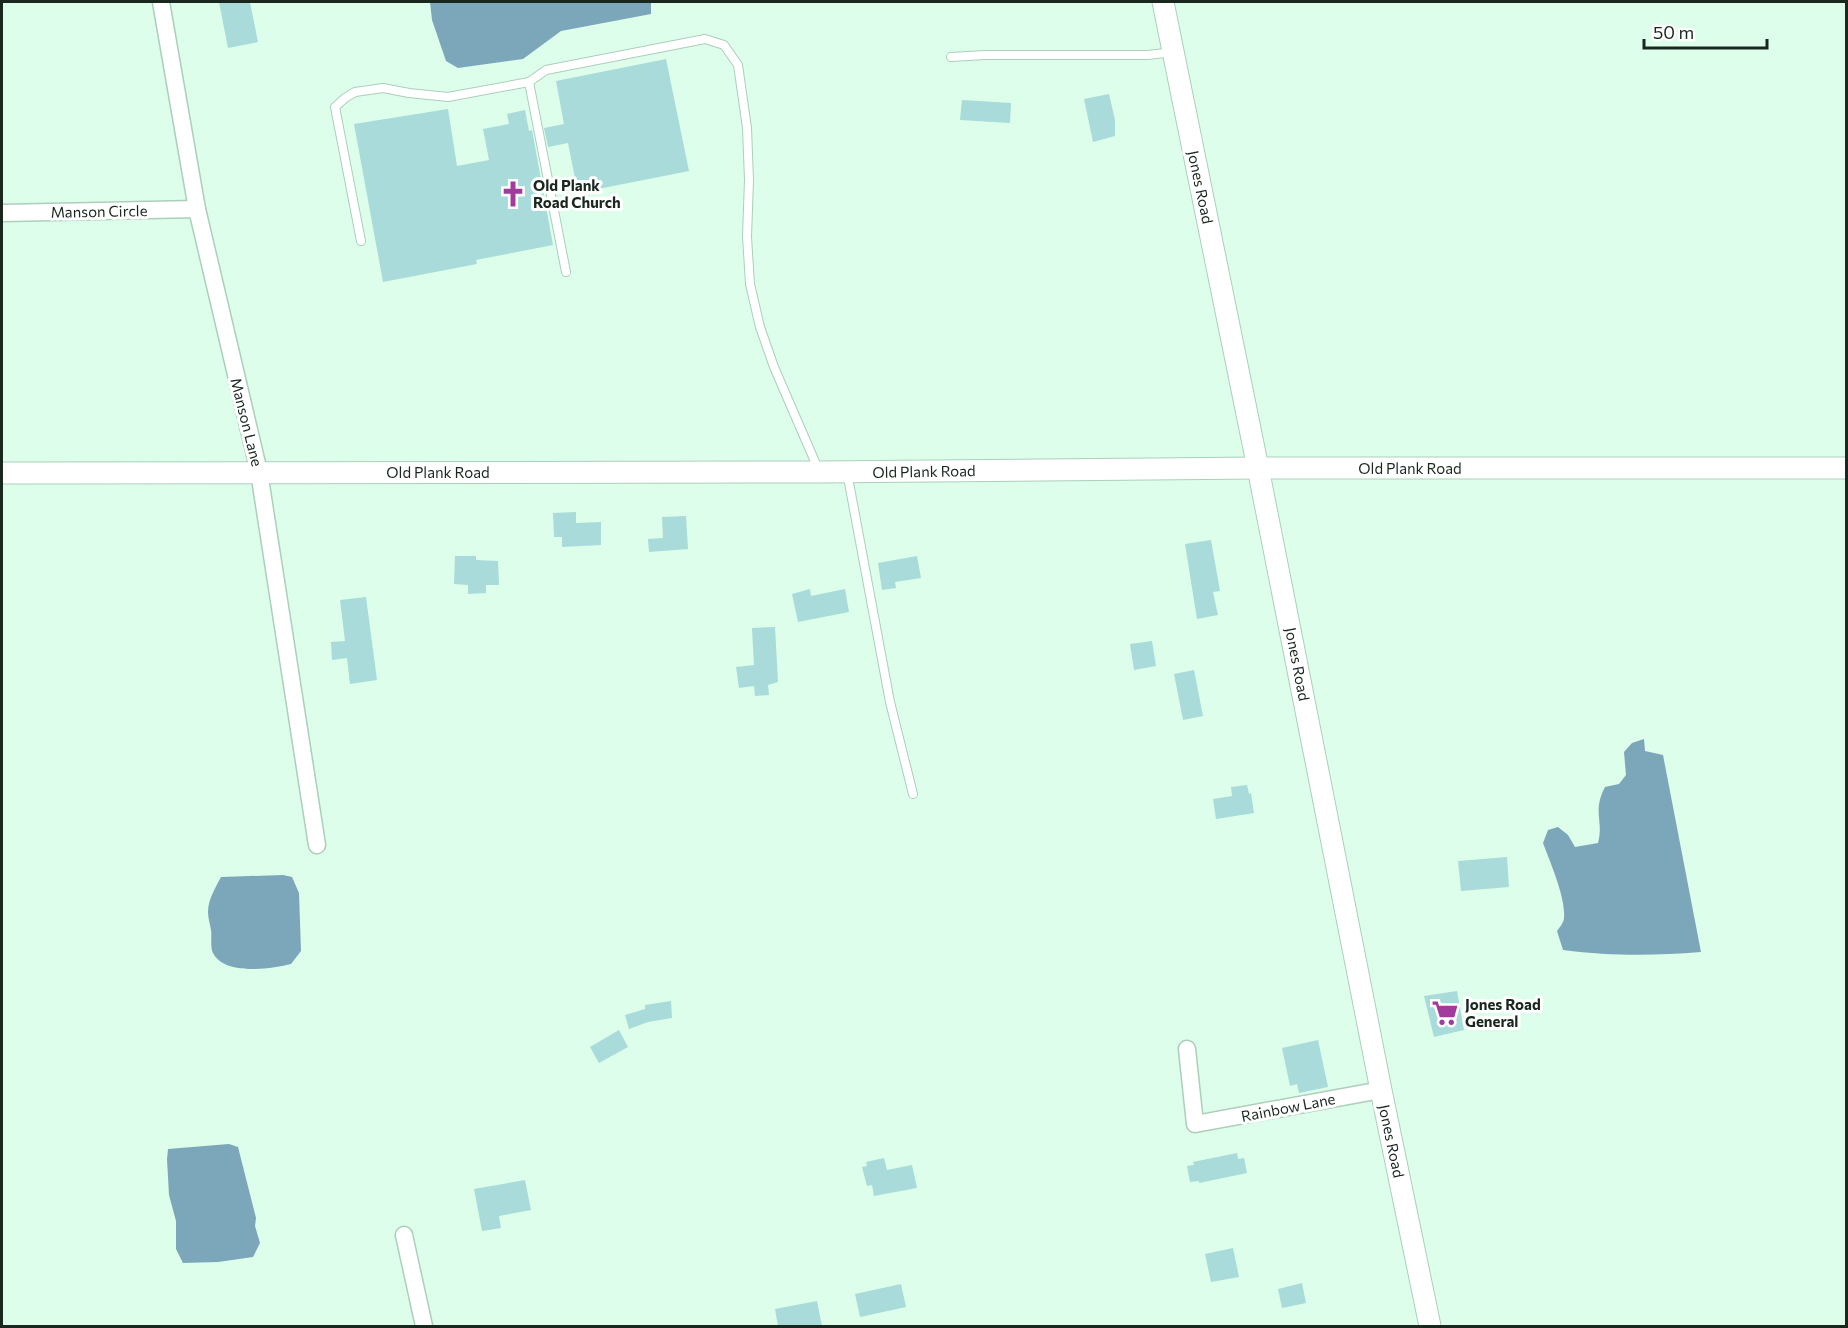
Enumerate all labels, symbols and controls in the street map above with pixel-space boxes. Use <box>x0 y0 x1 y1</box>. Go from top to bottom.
scale bar <box>1644 12 1767 50</box>
text: 50 m <box>1653 21 1694 43</box>
street label: Jones Road <box>1184 149 1218 225</box>
place label: Old Plank Road Church <box>533 176 621 211</box>
church icon: Old Plank Road Church <box>498 179 528 209</box>
street label: Manson Circle <box>50 201 148 221</box>
street label: Manson Lane <box>227 376 267 468</box>
street label: Old Plank Road <box>1358 459 1462 477</box>
street label: Old Plank Road <box>872 461 976 481</box>
street label: Old Plank Road <box>386 463 490 481</box>
street label: Jones Road <box>1282 626 1314 702</box>
place label: Jones Road General <box>1465 995 1541 1030</box>
supermarket icon: Jones Road General <box>1430 998 1460 1028</box>
street label: Rainbow Lane <box>1239 1089 1337 1125</box>
street label: Jones Road <box>1375 1103 1409 1179</box>

